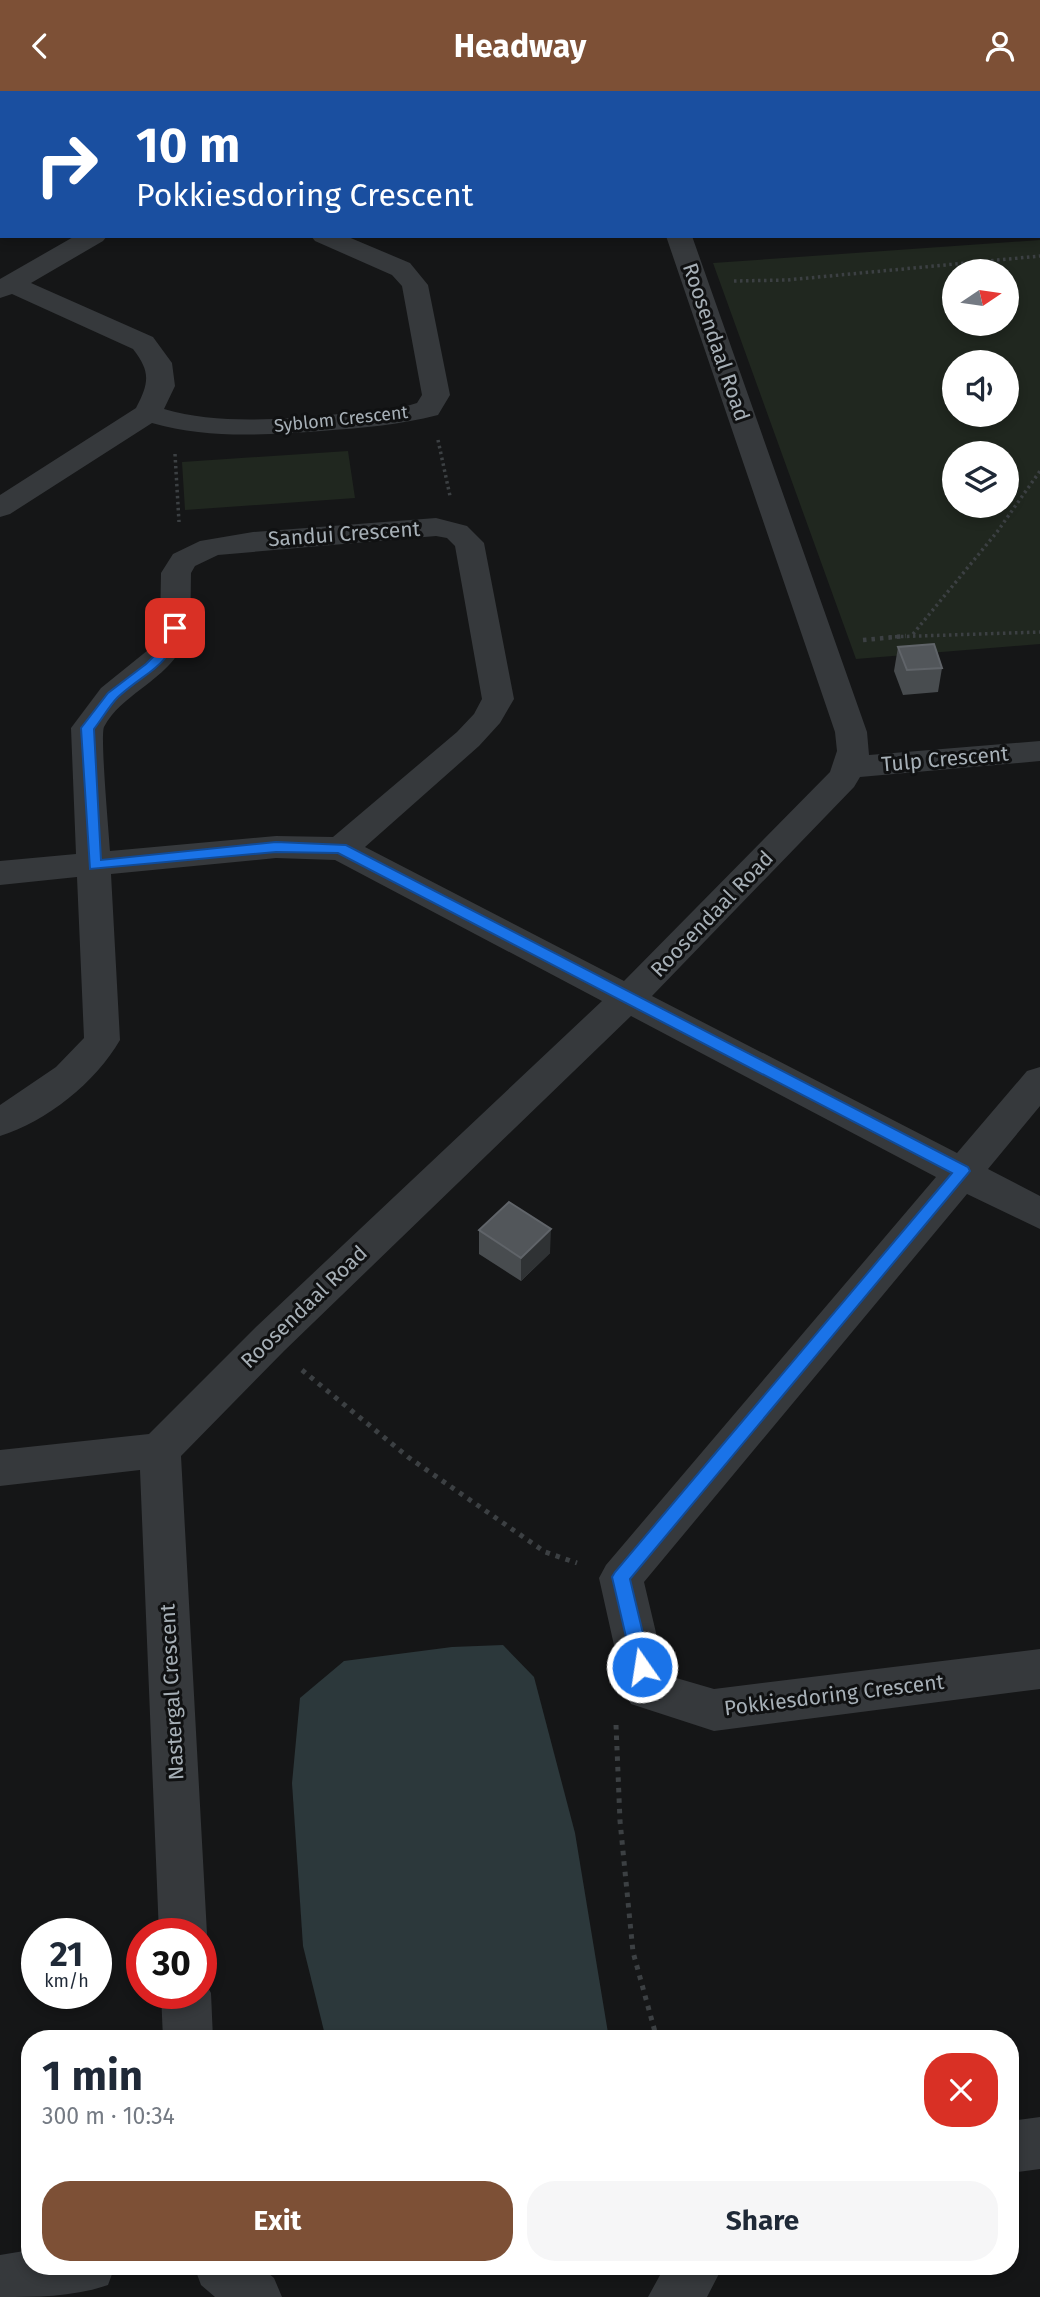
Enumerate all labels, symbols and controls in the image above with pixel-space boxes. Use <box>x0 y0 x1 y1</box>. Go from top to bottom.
icon: back <box>21 27 59 65</box>
text: Headway <box>454 27 586 65</box>
icon: person <box>981 27 1019 65</box>
text: 10 m <box>136 116 240 175</box>
icon: right <box>21 119 112 210</box>
text: Pokkiesdoring Crescent <box>136 176 473 214</box>
street label: Roosendaal Road <box>677 259 755 425</box>
north arrow <box>942 259 1018 336</box>
map controls <box>942 259 1019 518</box>
button: sound <box>942 350 1019 427</box>
street label: Syblom Crescent <box>273 401 410 437</box>
button: layers <box>942 441 1019 518</box>
street label: Sandui Crescent <box>267 516 421 552</box>
pin <box>145 598 205 658</box>
icon: arrive <box>156 609 194 647</box>
street label: Tulp Crescent <box>880 740 1010 778</box>
street label: Roosendaal Road <box>645 845 779 983</box>
street label: Roosendaal Road <box>235 1240 373 1374</box>
street label: Nastergal Crescent <box>154 1603 190 1781</box>
position arrow <box>605 1630 679 1704</box>
street label: Pokkiesdoring Crescent <box>723 1669 946 1721</box>
speed limit sign: 30 <box>126 1918 217 2009</box>
text: 21 <box>50 1933 83 1975</box>
text: km/h <box>44 1970 89 1992</box>
text: 1 min <box>42 2051 143 2101</box>
button: close <box>924 2053 998 2127</box>
text: 300 m · 10:34 <box>42 2102 175 2130</box>
button: Exit <box>42 2181 513 2261</box>
button: Share <box>527 2181 998 2261</box>

